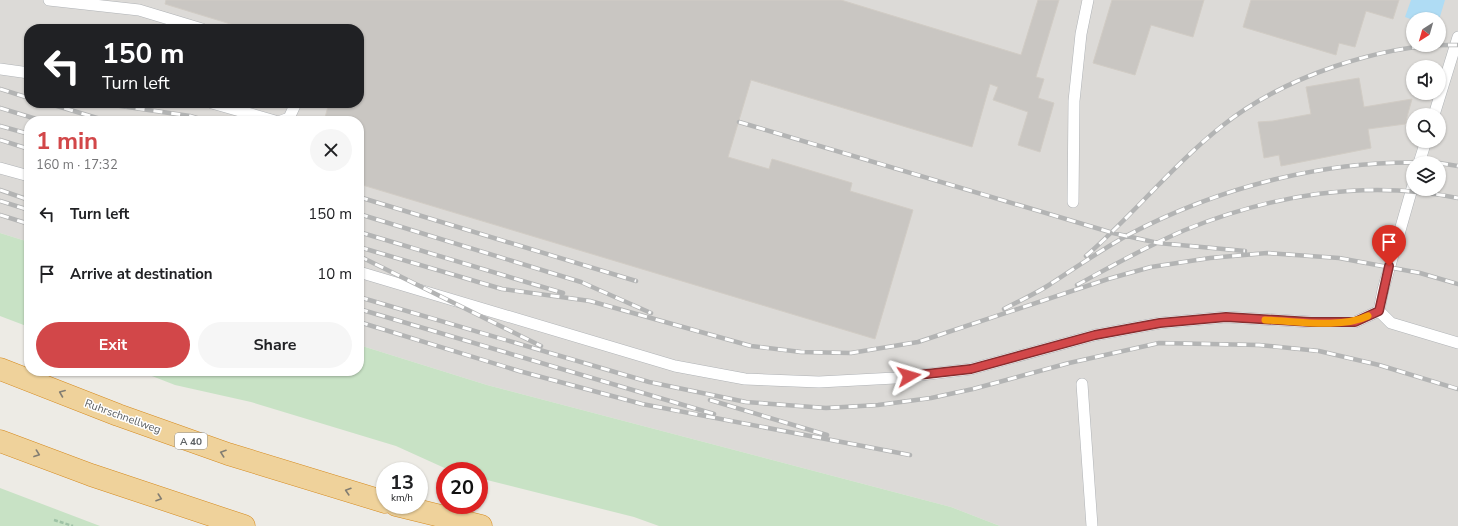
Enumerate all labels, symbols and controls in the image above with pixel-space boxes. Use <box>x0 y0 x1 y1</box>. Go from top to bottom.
north arrow <box>1406 12 1446 52</box>
map controls <box>1406 12 1446 196</box>
text: 150 m <box>102 35 185 73</box>
icon: left <box>36 40 88 92</box>
button: sound <box>1406 60 1446 100</box>
text: Turn left <box>102 71 170 95</box>
button: search <box>1406 108 1446 148</box>
text: 1 min <box>36 125 98 157</box>
button: close <box>310 129 352 171</box>
text: 160 m · 17:32 <box>36 156 118 174</box>
button: layers <box>1406 156 1446 196</box>
icon: left <box>36 203 58 225</box>
text: Turn left <box>70 204 129 224</box>
text: 150 m <box>308 204 352 224</box>
pin <box>1372 225 1406 266</box>
icon: arrive <box>1378 231 1400 253</box>
icon: arrive <box>36 263 58 285</box>
text: Arrive at destination <box>70 264 213 284</box>
text: 10 m <box>317 264 352 284</box>
button: Exit <box>36 322 190 368</box>
button: Share <box>198 322 352 368</box>
position arrow <box>888 355 930 397</box>
one-way arrow <box>59 390 66 398</box>
street label: Ruhrschnellweg <box>83 396 163 437</box>
road number: A 40 <box>175 433 207 449</box>
one-way arrow <box>220 449 227 457</box>
one-way arrow <box>33 450 40 458</box>
speed limit sign: 20 <box>436 462 488 514</box>
text: 13 <box>390 469 414 496</box>
one-way arrow <box>344 488 351 496</box>
text: km/h <box>391 491 413 505</box>
one-way arrow <box>155 493 162 501</box>

